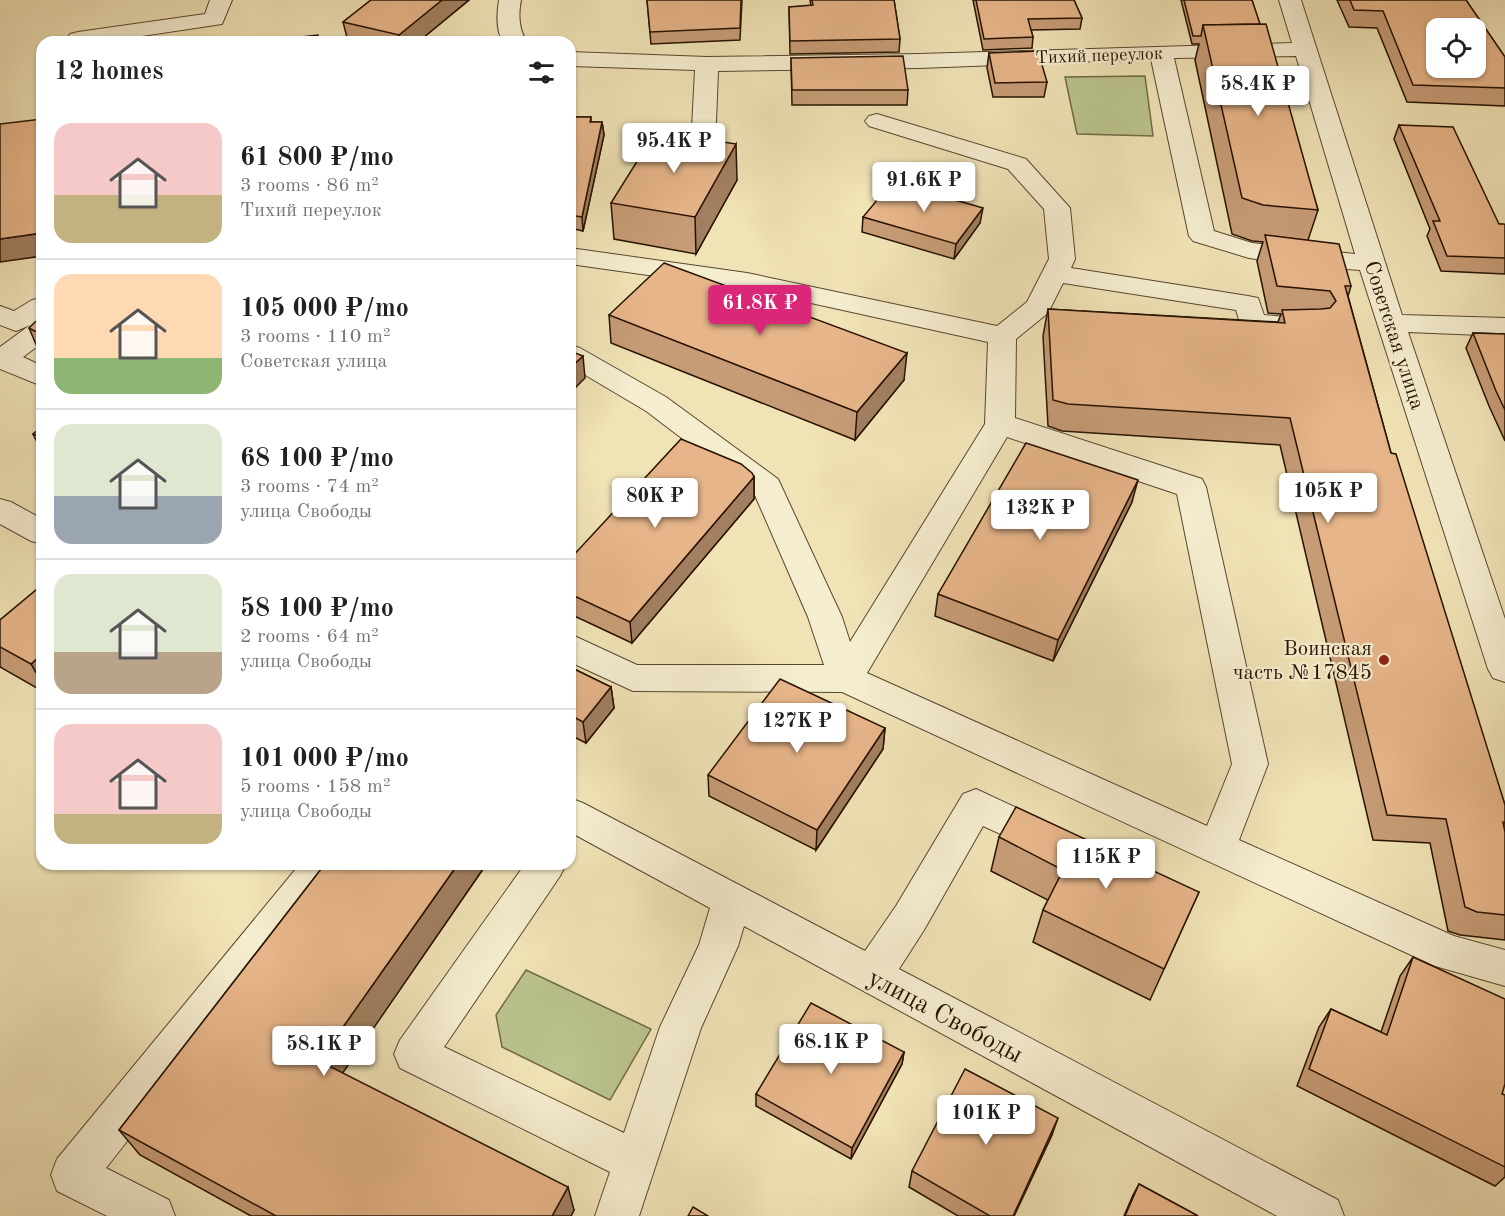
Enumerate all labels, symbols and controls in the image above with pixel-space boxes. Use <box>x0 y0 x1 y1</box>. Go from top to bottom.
map controls <box>1426 18 1486 78</box>
button: locate <box>1426 18 1486 78</box>
street label: Тихий переулок <box>1035 45 1163 67</box>
icon: filters <box>525 56 558 89</box>
text: 12 homes <box>54 59 163 85</box>
pin: 58.4K ₽ <box>1203 66 1313 117</box>
text: 58.4K ₽ <box>1220 75 1296 95</box>
pin: 95.4K ₽ <box>619 123 729 174</box>
text: 95.4K ₽ <box>636 132 712 152</box>
text: 61 800 ₽/mo <box>240 145 394 171</box>
icon: home <box>102 147 174 219</box>
pin: 91.6K ₽ <box>869 162 979 213</box>
text: 91.6K ₽ <box>886 171 962 191</box>
text: 3 rooms · 86 m² <box>240 176 379 196</box>
text: Тихий переулок <box>240 201 382 221</box>
street label: Советская улица <box>1360 259 1427 412</box>
pin: 61.8K ₽ <box>705 285 815 336</box>
text: 61.8K ₽ <box>722 294 798 314</box>
text: 105 000 ₽/mo <box>240 296 409 322</box>
icon: home <box>102 298 174 370</box>
text: 3 rooms · 110 m² <box>240 327 390 347</box>
text: Советская улица <box>240 352 387 372</box>
text: 68 100 ₽/mo <box>240 446 394 472</box>
icon: home <box>102 448 174 520</box>
pin: 105K ₽ <box>1279 473 1377 524</box>
text: 3 rooms · 74 m² <box>240 477 379 497</box>
pin: 80K ₽ <box>613 478 697 529</box>
text: 105K ₽ <box>1293 482 1363 502</box>
text: 80K ₽ <box>626 487 684 507</box>
pin: 132K ₽ <box>991 490 1089 541</box>
text: 132K ₽ <box>1005 499 1075 519</box>
text: улица Свободы <box>240 502 372 522</box>
text: 58 100 ₽/mo <box>240 596 394 622</box>
icon: home <box>102 598 174 670</box>
text: 2 rooms · 64 m² <box>240 627 379 647</box>
place label: Воинская часть №17845 <box>1233 639 1372 684</box>
text: улица Свободы <box>240 652 372 672</box>
marker: Воинская часть №17845 <box>1377 653 1391 667</box>
pin: 127K ₽ <box>748 703 846 754</box>
text: 127K ₽ <box>762 712 832 732</box>
text: 101 000 ₽/mo <box>240 746 409 772</box>
icon: home <box>102 748 174 820</box>
text: 5 rooms · 158 m² <box>240 777 390 797</box>
text: улица Свободы <box>240 802 372 822</box>
pin: 115K ₽ <box>1057 839 1155 890</box>
text: 115K ₽ <box>1071 848 1141 868</box>
street label: улица Свободы <box>863 965 1027 1069</box>
pin: 68.1K ₽ <box>776 1024 886 1075</box>
pin: 58.1K ₽ <box>269 1026 379 1077</box>
text: 68.1K ₽ <box>793 1033 869 1053</box>
text: 58.1K ₽ <box>286 1035 362 1055</box>
pin: 101K ₽ <box>937 1095 1035 1146</box>
text: 101K ₽ <box>951 1104 1021 1124</box>

